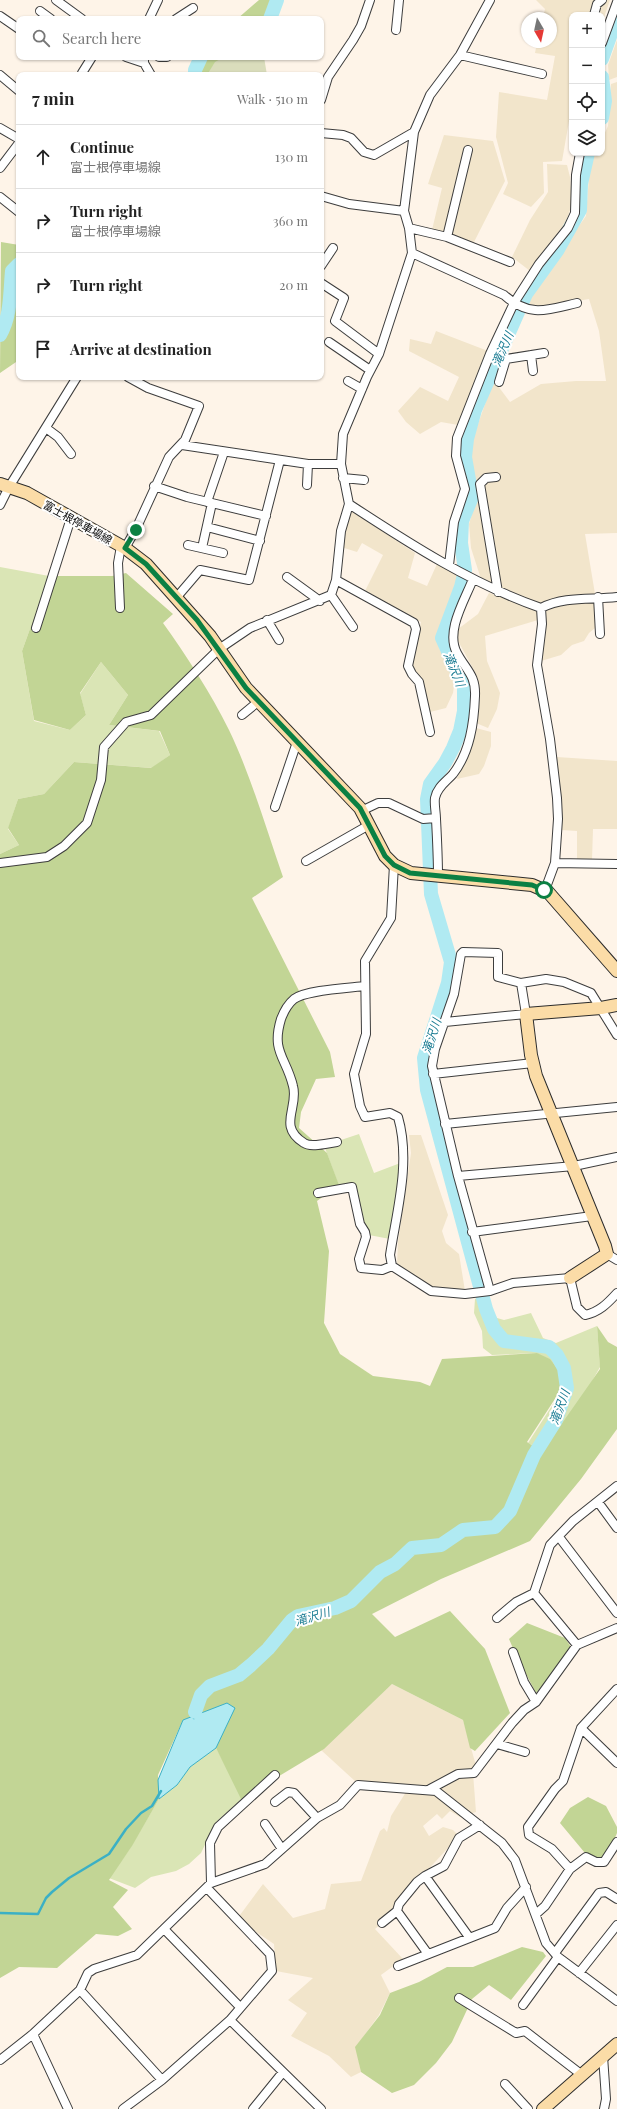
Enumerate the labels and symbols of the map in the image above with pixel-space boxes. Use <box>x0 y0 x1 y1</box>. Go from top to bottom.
north arrow <box>521 12 557 48</box>
water label: 滝沢川 <box>488 327 517 369</box>
street label: 富士根停車場線 <box>41 497 115 547</box>
route end <box>127 521 145 539</box>
water label: 滝沢川 <box>441 649 470 691</box>
route start <box>535 881 553 899</box>
water label: 滝沢川 <box>418 1015 445 1056</box>
water label: 滝沢川 <box>545 1385 573 1427</box>
water label: 滝沢川 <box>292 1603 333 1629</box>

